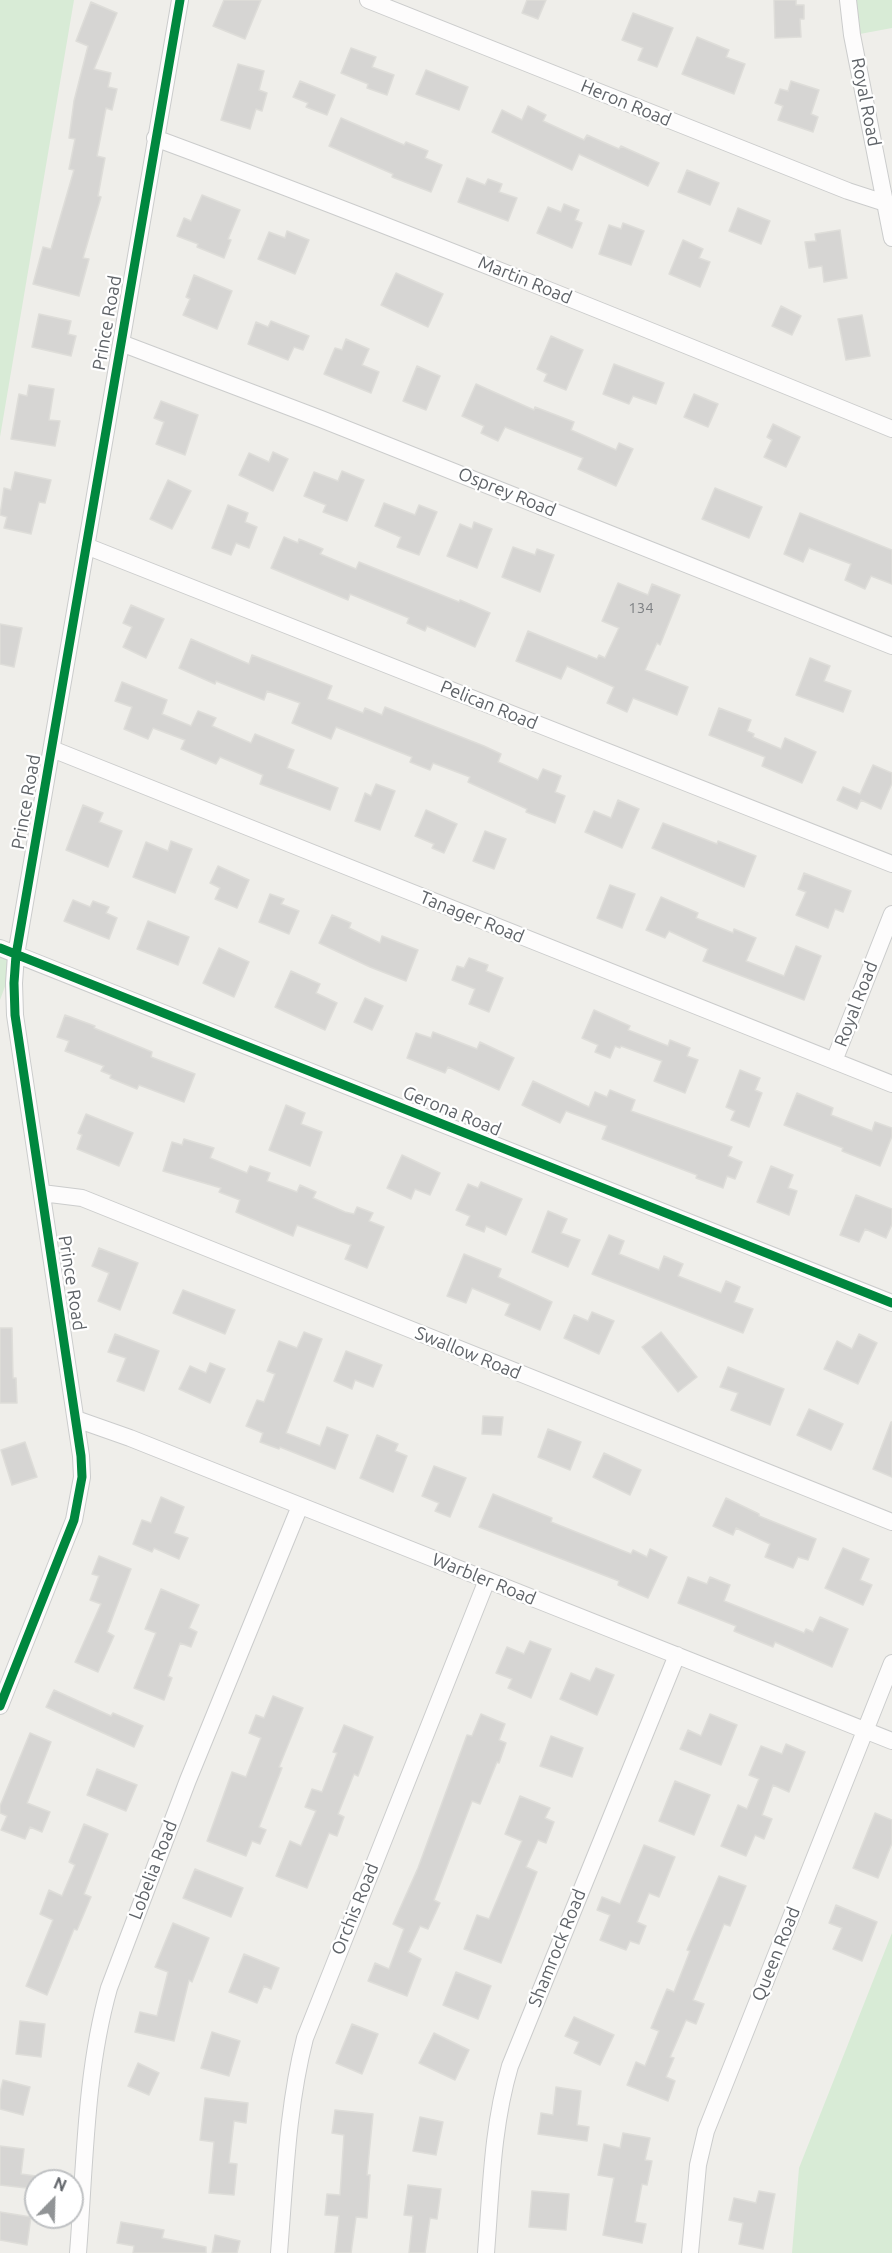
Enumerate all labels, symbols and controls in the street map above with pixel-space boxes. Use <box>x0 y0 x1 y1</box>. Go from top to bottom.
street label: Royal Road <box>847 56 885 148</box>
street label: Heron Road <box>578 75 674 131</box>
street label: Martin Road <box>475 251 575 309</box>
street label: Prince Road <box>88 274 126 372</box>
street label: Osprey Road <box>455 463 559 521</box>
house number: 134 <box>628 599 654 617</box>
street label: Pelican Road <box>437 676 541 734</box>
street label: Prince Road <box>7 753 45 851</box>
street label: Tanager Road <box>417 886 527 948</box>
street label: Royal Road <box>830 958 882 1050</box>
street label: Gerona Road <box>400 1081 504 1141</box>
street label: Prince Road <box>54 1234 90 1332</box>
street label: Swallow Road <box>412 1322 524 1384</box>
street label: Warbler Road <box>429 1548 539 1610</box>
street label: Lobelia Road <box>124 1818 182 1922</box>
street label: Orchis Road <box>327 1860 383 1958</box>
street label: Shamrock Road <box>524 1886 590 2010</box>
street label: Queen Road <box>747 1904 805 2004</box>
north arrow <box>24 2169 84 2229</box>
text: N <box>51 2174 69 2195</box>

